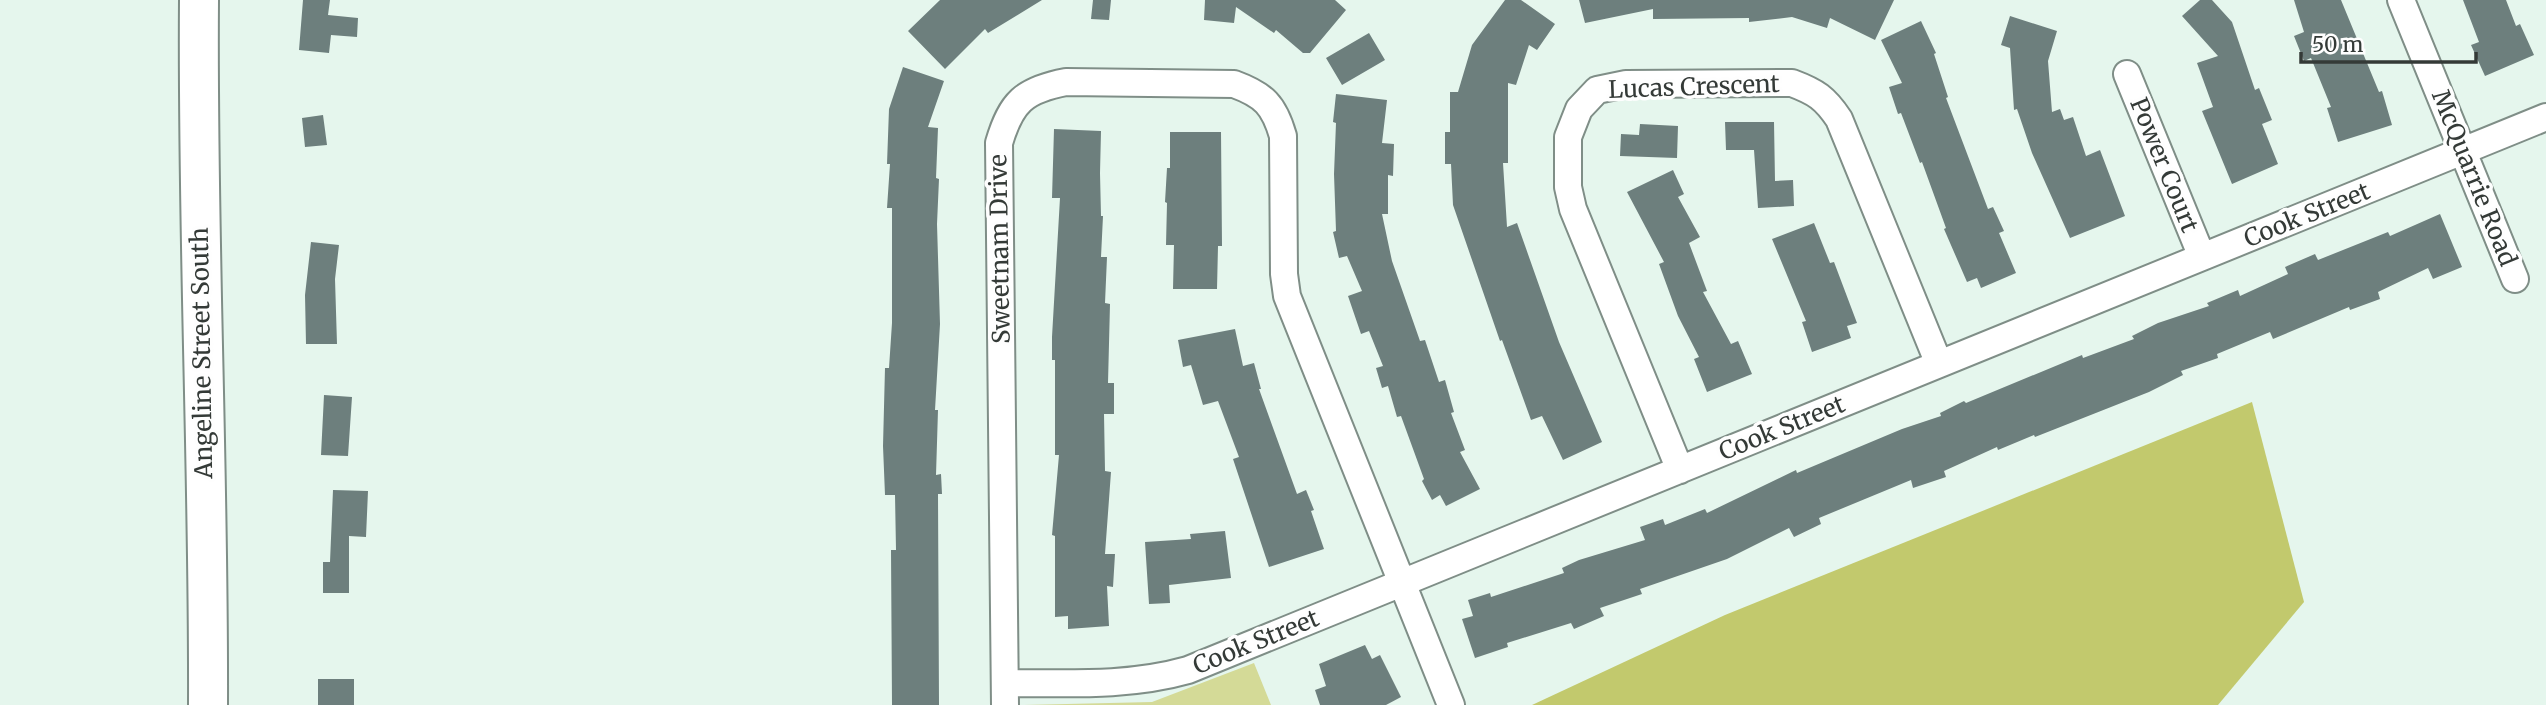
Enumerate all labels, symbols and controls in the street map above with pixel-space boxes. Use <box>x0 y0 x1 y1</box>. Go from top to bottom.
scale bar <box>2301 21 2476 65</box>
text: 50 m <box>2312 31 2363 58</box>
street label: Lucas Crescent <box>1608 68 1781 105</box>
street label: McQuarrie Road <box>2425 85 2524 270</box>
street label: Power Court <box>2123 93 2206 237</box>
street label: Sweetnam Drive <box>982 154 1017 344</box>
street label: Cook Street <box>2239 175 2375 254</box>
street label: Angeline Street South <box>184 227 219 480</box>
street label: Cook Street <box>1714 388 1850 467</box>
street label: Cook Street <box>1188 602 1324 681</box>

